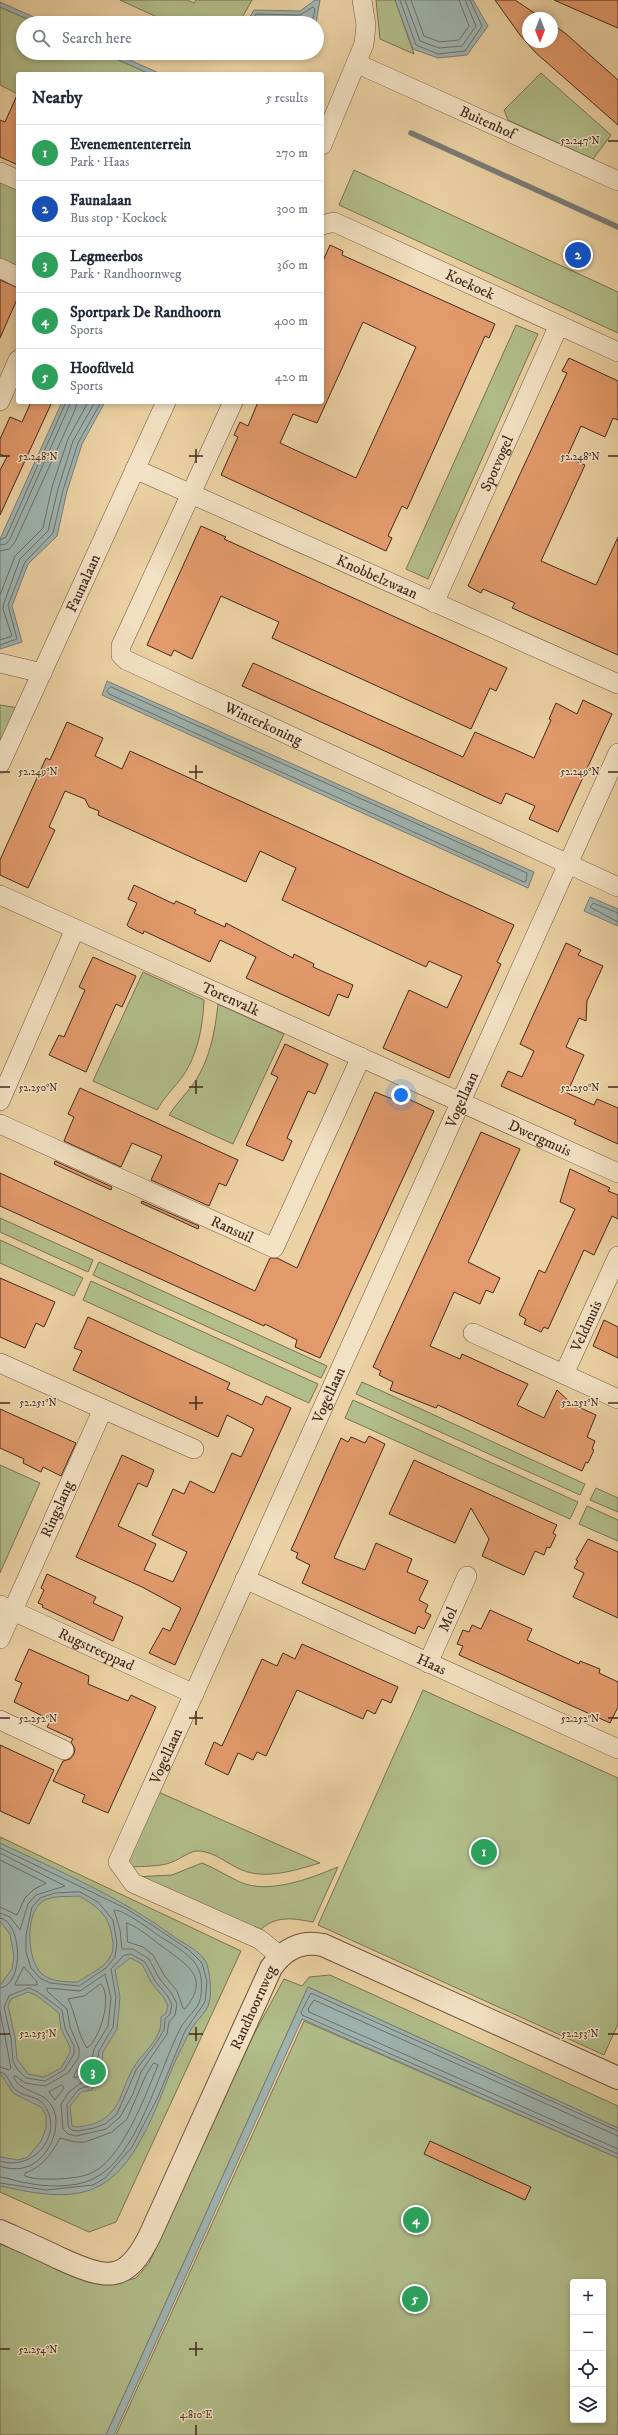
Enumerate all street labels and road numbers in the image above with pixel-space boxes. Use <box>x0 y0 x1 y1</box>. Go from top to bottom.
street label: Buitenhof <box>456 102 520 144</box>
street label: Koekoek <box>442 265 498 304</box>
street label: Spotvogel <box>476 432 518 495</box>
street label: Faunalaan <box>62 551 105 615</box>
street label: Knobbelzwaan <box>333 551 421 604</box>
street label: Winterkoning <box>221 697 306 750</box>
street label: Torenvalk <box>199 978 263 1021</box>
street label: Vogellaan <box>441 1069 483 1132</box>
street label: Dwergmuis <box>505 1116 574 1161</box>
street label: Ransuil <box>208 1212 257 1248</box>
street label: Veldmuis <box>566 1297 606 1356</box>
street label: Vogellaan <box>308 1364 350 1427</box>
street label: Ringslang <box>37 1477 79 1540</box>
street label: Mol <box>434 1604 462 1635</box>
street label: Rugstreeppad <box>55 1624 138 1675</box>
street label: Haas <box>414 1650 449 1679</box>
street label: Vogellaan <box>145 1725 187 1788</box>
street label: Randhoornweg <box>226 1962 281 2053</box>

